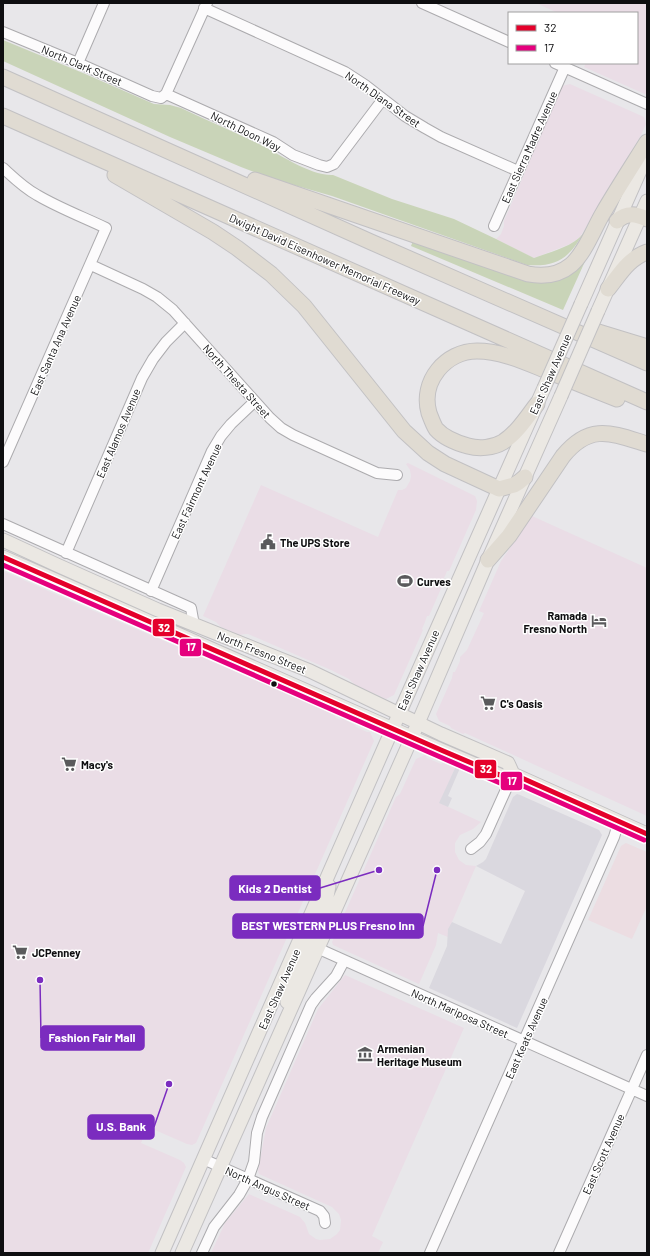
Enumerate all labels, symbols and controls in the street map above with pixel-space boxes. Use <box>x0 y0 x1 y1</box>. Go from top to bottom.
legend <box>508 12 638 64</box>
text: 32 <box>544 20 557 34</box>
text: 17 <box>544 40 554 54</box>
street label: North Clark Street <box>40 42 124 88</box>
street label: North Diana Street <box>343 68 423 130</box>
street label: East Sierra Madre Avenue <box>498 89 560 205</box>
street label: North Doon Way <box>209 108 283 154</box>
street label: Dwight David Eisenhower Memorial Freeway <box>227 211 423 307</box>
street label: East Santa Ana Avenue <box>27 292 83 397</box>
street label: East Shaw Avenue <box>526 332 574 416</box>
street label: North Thesta Street <box>200 341 274 421</box>
street label: East Alamos Avenue <box>93 386 143 480</box>
street label: East Fairmont Avenue <box>168 441 224 541</box>
public building icon: The UPS Store <box>259 533 277 551</box>
place label: The UPS Store <box>280 536 350 549</box>
sports icon: Curves <box>396 572 414 590</box>
place label: Curves <box>417 575 451 588</box>
place label: Ramada Fresno North <box>523 609 587 635</box>
hotel icon: Ramada Fresno North <box>590 612 608 630</box>
line badge: 32 <box>152 618 175 637</box>
text: 32 <box>158 621 170 634</box>
street label: North Fresno Street <box>216 628 308 676</box>
street label: East Shaw Avenue <box>394 628 442 712</box>
line badge: 17 <box>179 638 202 657</box>
text: 17 <box>186 640 196 653</box>
unlabelled marker <box>269 679 279 689</box>
supermarket icon: C's Oasis <box>479 694 497 712</box>
place label: C's Oasis <box>500 697 543 710</box>
supermarket icon: Macy's <box>60 755 78 773</box>
place label: Macy's <box>81 758 114 771</box>
line badge: 32 <box>474 759 497 779</box>
text: 32 <box>480 762 492 775</box>
line badge: 17 <box>500 771 523 791</box>
text: 17 <box>507 774 517 787</box>
callout: Kids 2 Dentist <box>230 876 320 900</box>
text: Kids 2 Dentist <box>238 881 312 895</box>
callout: BEST WESTERN PLUS Fresno Inn <box>233 914 423 938</box>
text: BEST WESTERN PLUS Fresno Inn <box>241 918 415 932</box>
supermarket icon: JCPenney <box>11 943 29 961</box>
place label: JCPenney <box>32 946 81 959</box>
street label: East Shaw Avenue <box>255 947 303 1031</box>
street label: North Mariposa Street <box>409 986 511 1040</box>
street label: East Keats Avenue <box>502 995 550 1081</box>
callout: Fashion Fair Mall <box>41 1026 144 1050</box>
text: Fashion Fair Mall <box>48 1030 136 1044</box>
place label: Armenian Heritage Museum <box>377 1042 462 1068</box>
museum icon: Armenian Heritage Museum <box>356 1045 374 1063</box>
street label: East Scott Avenue <box>579 1112 627 1196</box>
callout: U.S. Bank <box>88 1115 154 1139</box>
text: U.S. Bank <box>96 1119 147 1133</box>
street label: North Angus Street <box>223 1163 313 1213</box>

